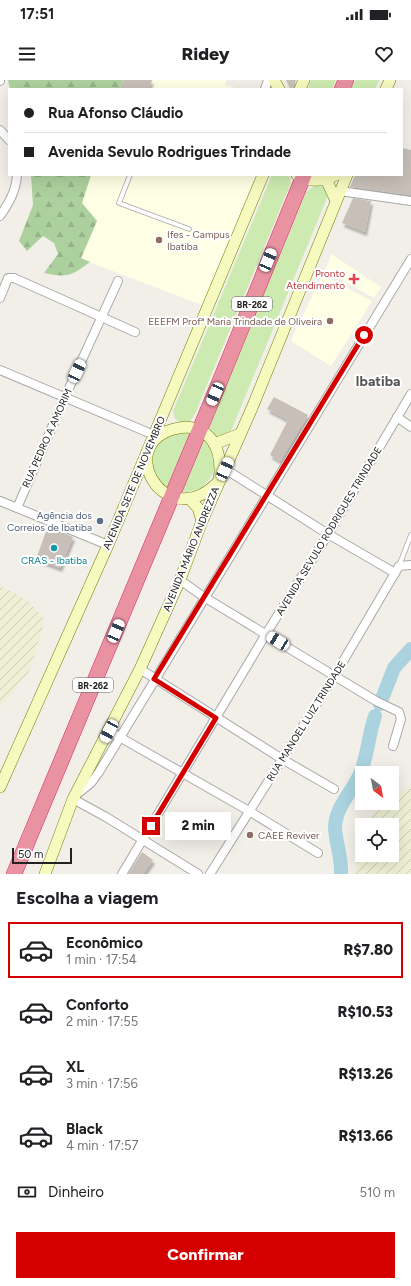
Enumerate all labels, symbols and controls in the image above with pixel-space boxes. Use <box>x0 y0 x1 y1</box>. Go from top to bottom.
text: 17:51 <box>20 5 54 23</box>
icon: menu <box>16 43 38 65</box>
text: Ridey <box>182 43 229 65</box>
icon: heart <box>373 43 395 65</box>
text: Rua Afonso Cláudio <box>48 104 183 122</box>
text: Avenida Sevulo Rodrigues Trindade <box>48 143 291 161</box>
place label: Ifes - Campus Ibatiba <box>167 228 230 253</box>
marker: Ifes - Campus Ibatiba <box>154 235 164 245</box>
car <box>258 247 278 273</box>
place label: Pronto Atendimento <box>286 267 345 292</box>
marker: Pronto Atendimento <box>348 273 360 285</box>
road number: BR-262 <box>232 297 272 311</box>
place label: EEEFM Profª Maria Trindade de Oliveira <box>148 315 322 328</box>
marker: EEEFM Profª Maria Trindade de Oliveira <box>325 316 335 326</box>
route start <box>355 326 373 344</box>
car <box>66 358 88 384</box>
district label: Ibatiba <box>356 373 400 390</box>
car <box>205 381 225 407</box>
street label: RUA PEDRO A AMORIM <box>19 386 75 490</box>
street label: AVENIDA SETE DE NOVEMBRO <box>100 414 168 552</box>
street label: AVENIDA SEVULO RODRIGUES TRINDADE <box>273 444 385 618</box>
car <box>215 456 235 482</box>
street label: AVENIDA MÁRIO ANDREZZA <box>160 485 222 613</box>
place label: Agência dos Correios de Ibatiba <box>7 509 92 534</box>
marker: Agência dos Correios de Ibatiba <box>95 516 105 526</box>
marker: CRAS - Ibatiba <box>49 543 59 553</box>
place label: CRAS - Ibatiba <box>21 554 87 567</box>
car <box>106 618 126 644</box>
car <box>265 630 291 652</box>
street label: RUA MANOEL LUIZ TRINDADE <box>264 658 348 784</box>
road number: BR-262 <box>73 678 113 692</box>
car <box>98 718 120 744</box>
north arrow <box>355 766 399 810</box>
map controls <box>355 766 399 862</box>
callout: 2 min <box>165 812 231 840</box>
route end <box>142 817 160 835</box>
text: 2 min <box>181 818 215 833</box>
button: locate <box>355 818 399 862</box>
place label: CAEE Reviver <box>258 829 320 842</box>
marker: CAEE Reviver <box>245 830 255 840</box>
scale bar <box>12 846 72 865</box>
text: 50 m <box>18 848 43 861</box>
text: Escolha a viagem <box>16 887 159 909</box>
icon: car <box>18 932 54 968</box>
text: Econômico <box>66 934 143 952</box>
text: R$7.80 <box>344 941 393 959</box>
text: 1 min · 17:54 <box>66 952 137 967</box>
icon: car <box>18 994 54 1030</box>
text: Conforto <box>66 996 129 1014</box>
text: R$10.53 <box>338 1003 393 1021</box>
text: 2 min · 17:55 <box>66 1014 138 1029</box>
icon: car <box>18 1056 54 1092</box>
text: XL <box>66 1058 84 1076</box>
text: R$13.26 <box>339 1065 393 1083</box>
text: 3 min · 17:56 <box>66 1076 138 1091</box>
icon: car <box>18 1118 54 1154</box>
text: Black <box>66 1120 103 1138</box>
text: R$13.66 <box>339 1127 393 1145</box>
text: 4 min · 17:57 <box>66 1138 138 1153</box>
icon: cash <box>16 1181 38 1203</box>
text: Dinheiro <box>48 1183 104 1201</box>
text: 510 m <box>360 1185 395 1200</box>
button: Confirmar <box>16 1232 395 1278</box>

